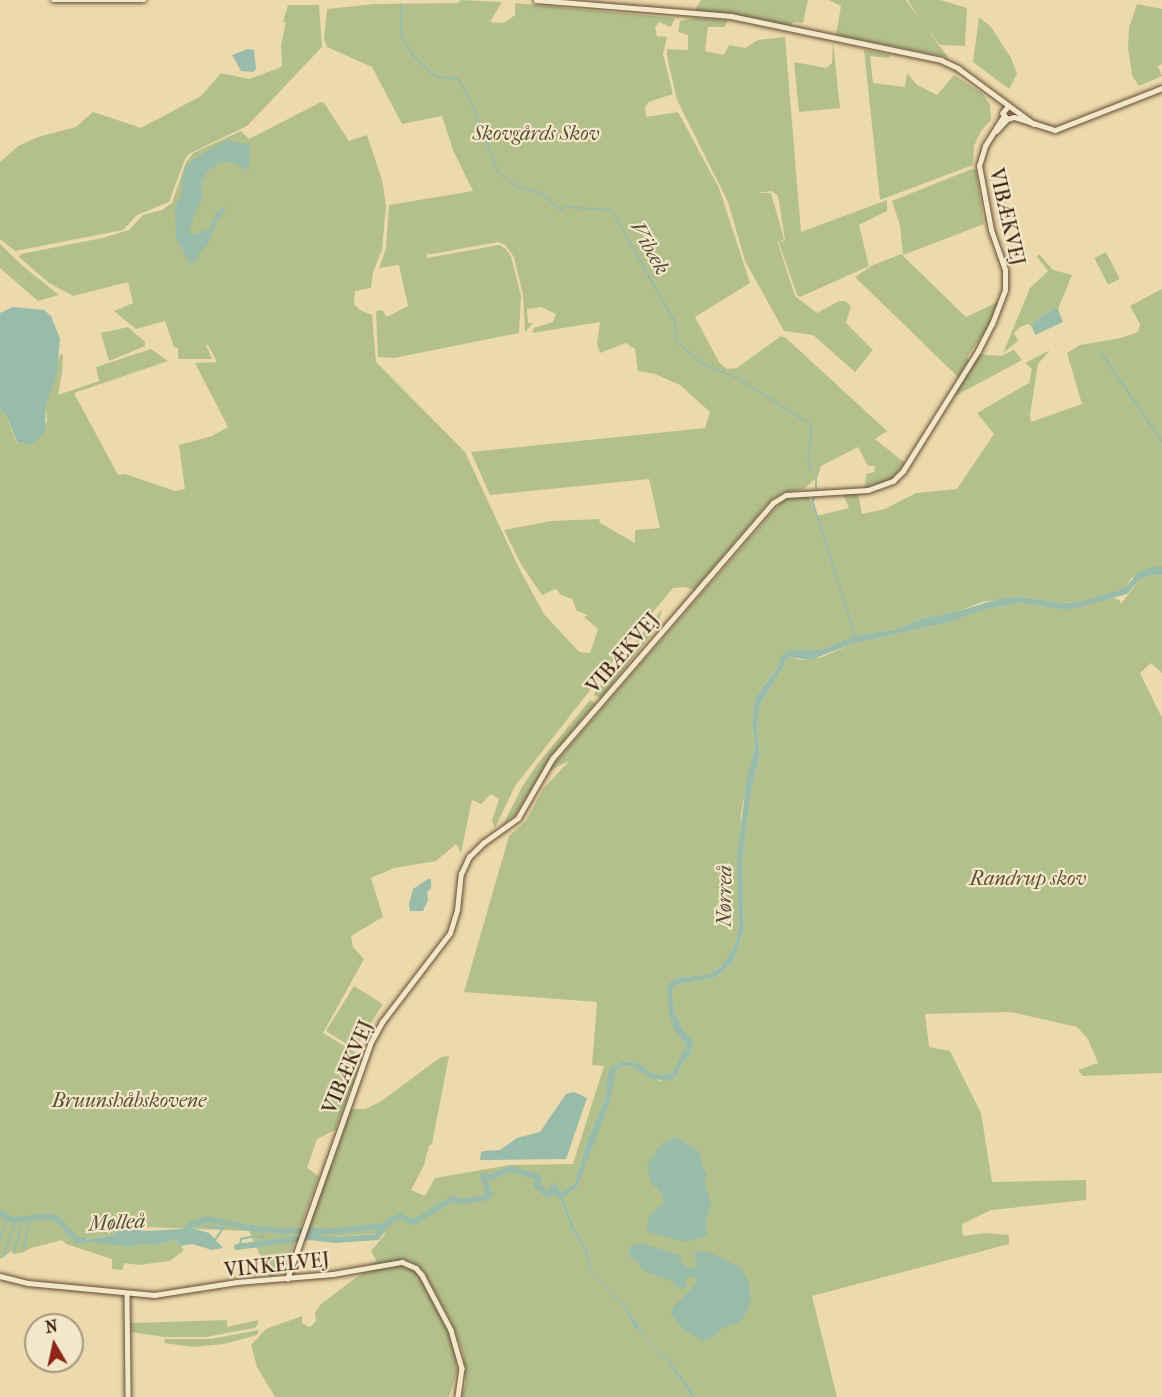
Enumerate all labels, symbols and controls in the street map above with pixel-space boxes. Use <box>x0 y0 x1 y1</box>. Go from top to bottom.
park label: Skovgårds Skov <box>472 121 600 145</box>
street label: VIBÆKVEJ <box>984 166 1030 268</box>
water label: Vibæk <box>625 217 675 279</box>
street label: VIBÆKVEJ <box>581 608 665 698</box>
water label: Nørreå <box>711 865 737 927</box>
park label: Randrup skov <box>970 866 1086 890</box>
street label: VIBÆKVEJ <box>318 1017 378 1117</box>
park label: Bruunshåbskovene <box>52 1088 206 1112</box>
water label: Mølleå <box>88 1208 146 1236</box>
street label: VINKELVEJ <box>223 1248 331 1282</box>
north arrow <box>24 1313 84 1373</box>
text: N <box>44 1316 59 1337</box>

